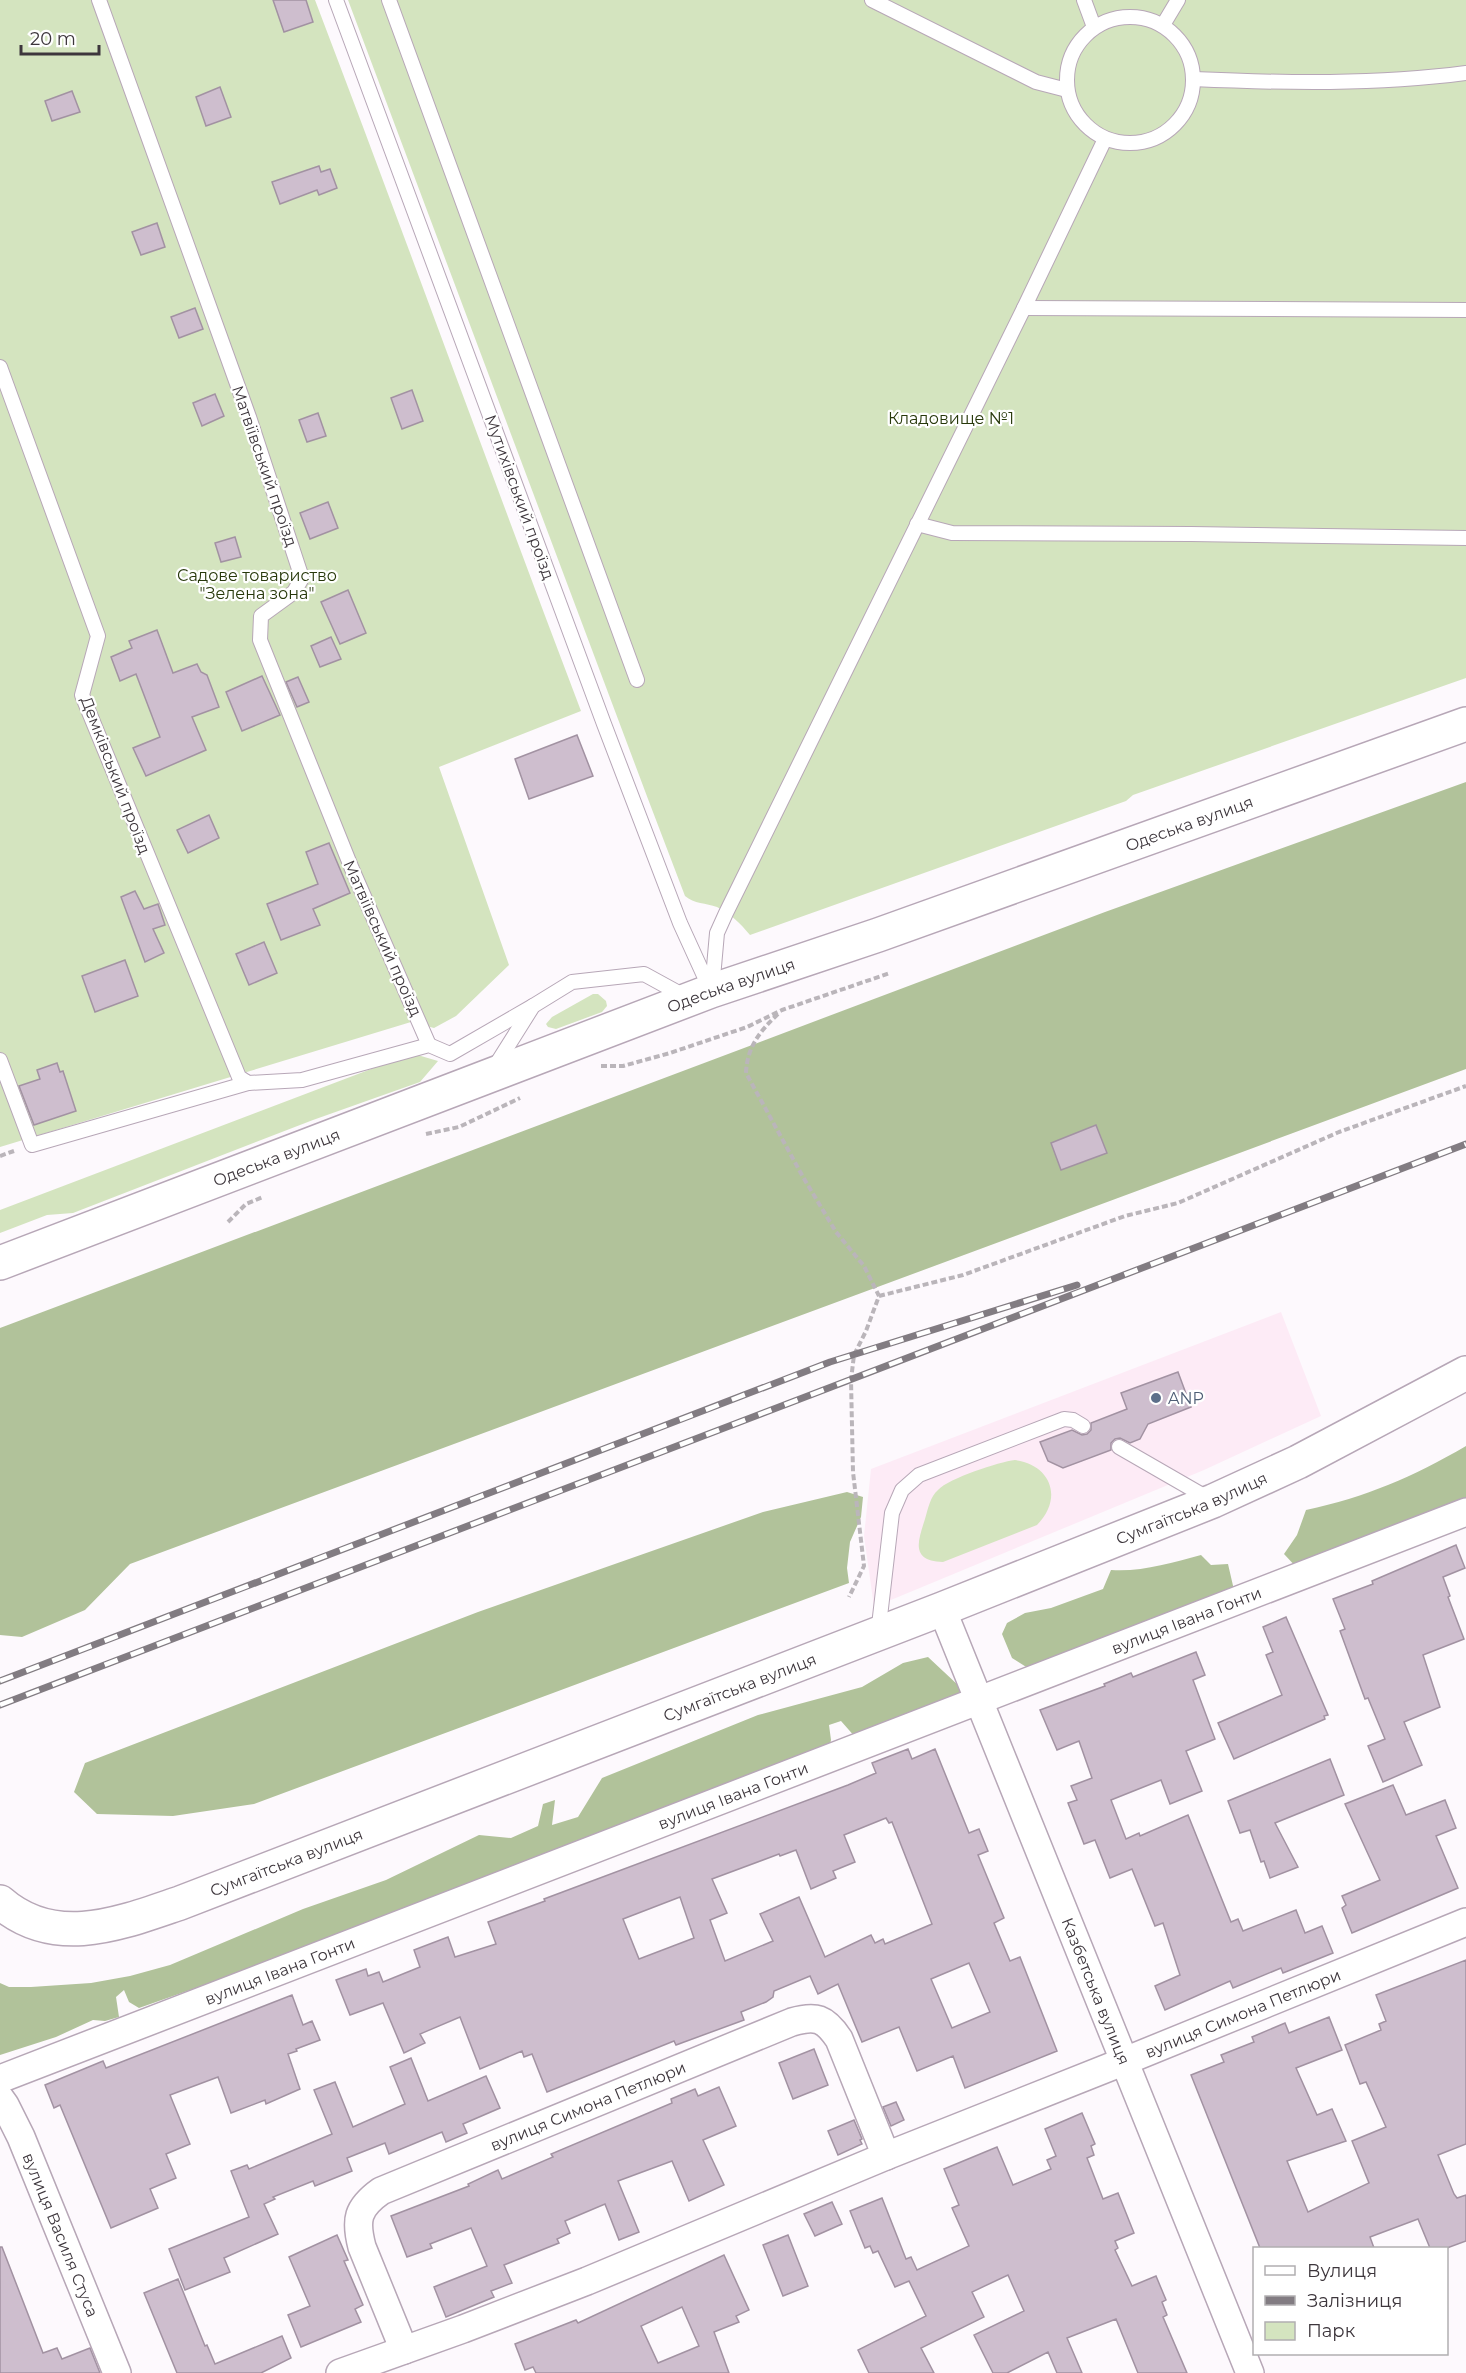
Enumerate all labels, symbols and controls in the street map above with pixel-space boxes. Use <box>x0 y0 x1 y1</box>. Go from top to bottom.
scale bar <box>21 18 99 56</box>
text: 20 m <box>30 28 76 50</box>
street label: Матвіївський проїзд <box>228 383 301 549</box>
park label: Кладовище №1 <box>888 409 1014 428</box>
street label: Мутихівський проїзд <box>481 412 558 582</box>
park label: Садове товариство "Зелена зона" <box>177 566 337 603</box>
street label: Демківський проїзд <box>77 694 154 857</box>
street label: Одеська вулиця <box>1123 792 1256 855</box>
street label: Матвіївський проїзд <box>339 857 426 1019</box>
street label: Одеська вулиця <box>664 954 798 1017</box>
street label: Одеська вулиця <box>210 1125 343 1191</box>
place label: ANP <box>1168 1389 1204 1408</box>
marker: ANP <box>1149 1391 1163 1405</box>
street label: Сумгаїтська вулиця <box>1113 1468 1270 1549</box>
street label: вулиця Івана Гонти <box>1109 1583 1264 1658</box>
street label: Сумгаїтська вулиця <box>661 1649 819 1726</box>
street label: вулиця Івана Гонти <box>655 1758 811 1834</box>
street label: Сумгаїтська вулиця <box>207 1824 366 1901</box>
street label: Казбетська вулиця <box>1057 1915 1134 2068</box>
street label: вулиця Івана Гонти <box>202 1934 358 2009</box>
street label: вулиця Симона Петлюри <box>1142 1965 1344 2062</box>
street label: вулиця Симона Петлюри <box>488 2058 689 2155</box>
street label: вулиця Василя Стуса <box>18 2150 102 2320</box>
legend <box>1253 2247 1448 2355</box>
text: Вулиця <box>1307 2260 1377 2282</box>
text: Залізниця <box>1307 2290 1402 2312</box>
text: Парк <box>1307 2320 1356 2342</box>

